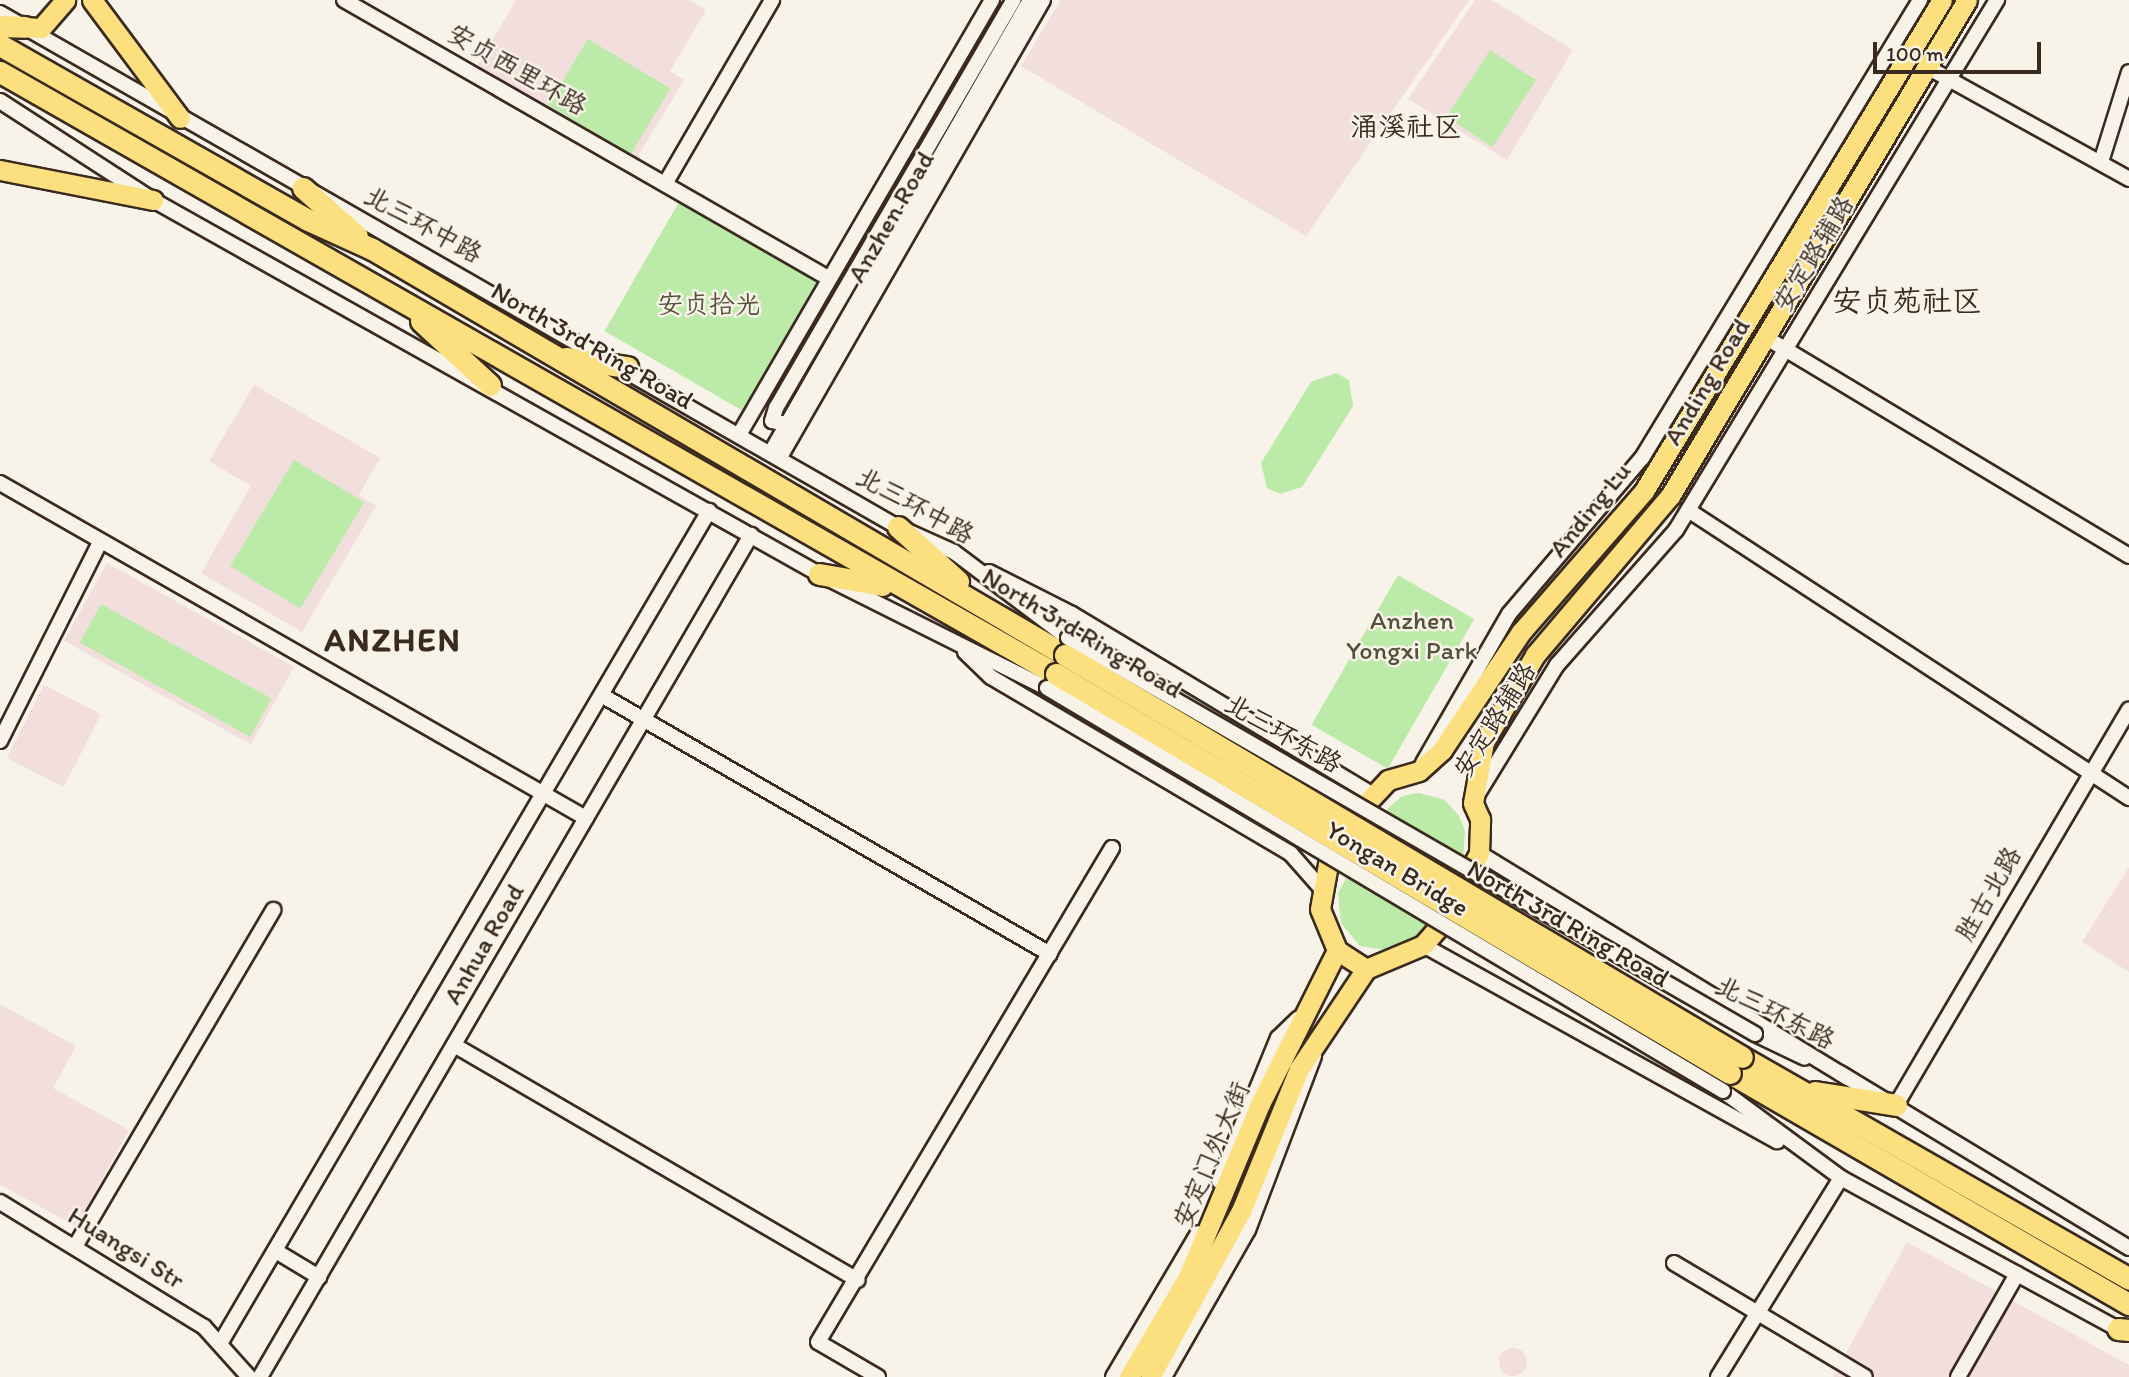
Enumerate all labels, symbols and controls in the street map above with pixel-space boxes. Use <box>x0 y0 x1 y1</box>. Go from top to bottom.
street label: 安贞西里环路 <box>442 17 592 123</box>
scale bar <box>1877 28 2045 72</box>
text: 100 m <box>1886 41 1944 66</box>
district label: 涌溪社区 <box>1350 109 1462 143</box>
street label: Anzhen Road <box>841 146 941 288</box>
street label: 北三环中路 <box>359 180 487 270</box>
street label: 安定路辅路 <box>1767 190 1861 318</box>
street label: North 3rd Ring Road <box>486 276 698 416</box>
district label: 安贞苑社区 <box>1832 283 1982 319</box>
park label: 安贞拾光 <box>657 289 761 321</box>
street label: Anding Road <box>1657 313 1757 451</box>
street label: Anding Lu <box>1542 456 1638 564</box>
street label: 北三环中路 <box>851 461 979 551</box>
street label: North 3rd Ring Road <box>977 561 1187 705</box>
park label: Anzhen Yongxi Park <box>1347 605 1477 666</box>
district label: ANZHEN <box>325 620 461 660</box>
street label: 安定路辅路 <box>1447 657 1543 783</box>
street label: 北三环东路 <box>1219 688 1347 780</box>
street label: Yongan Bridge <box>1320 814 1474 924</box>
street label: 胜古北路 <box>1949 841 2029 947</box>
street label: North 3rd Ring Road <box>1462 854 1674 994</box>
street label: Anhua Road <box>437 878 531 1010</box>
street label: 北三环东路 <box>1710 970 1840 1056</box>
street label: 安定门外大街 <box>1167 1077 1257 1233</box>
street label: Huangsi Str <box>62 1200 190 1296</box>

